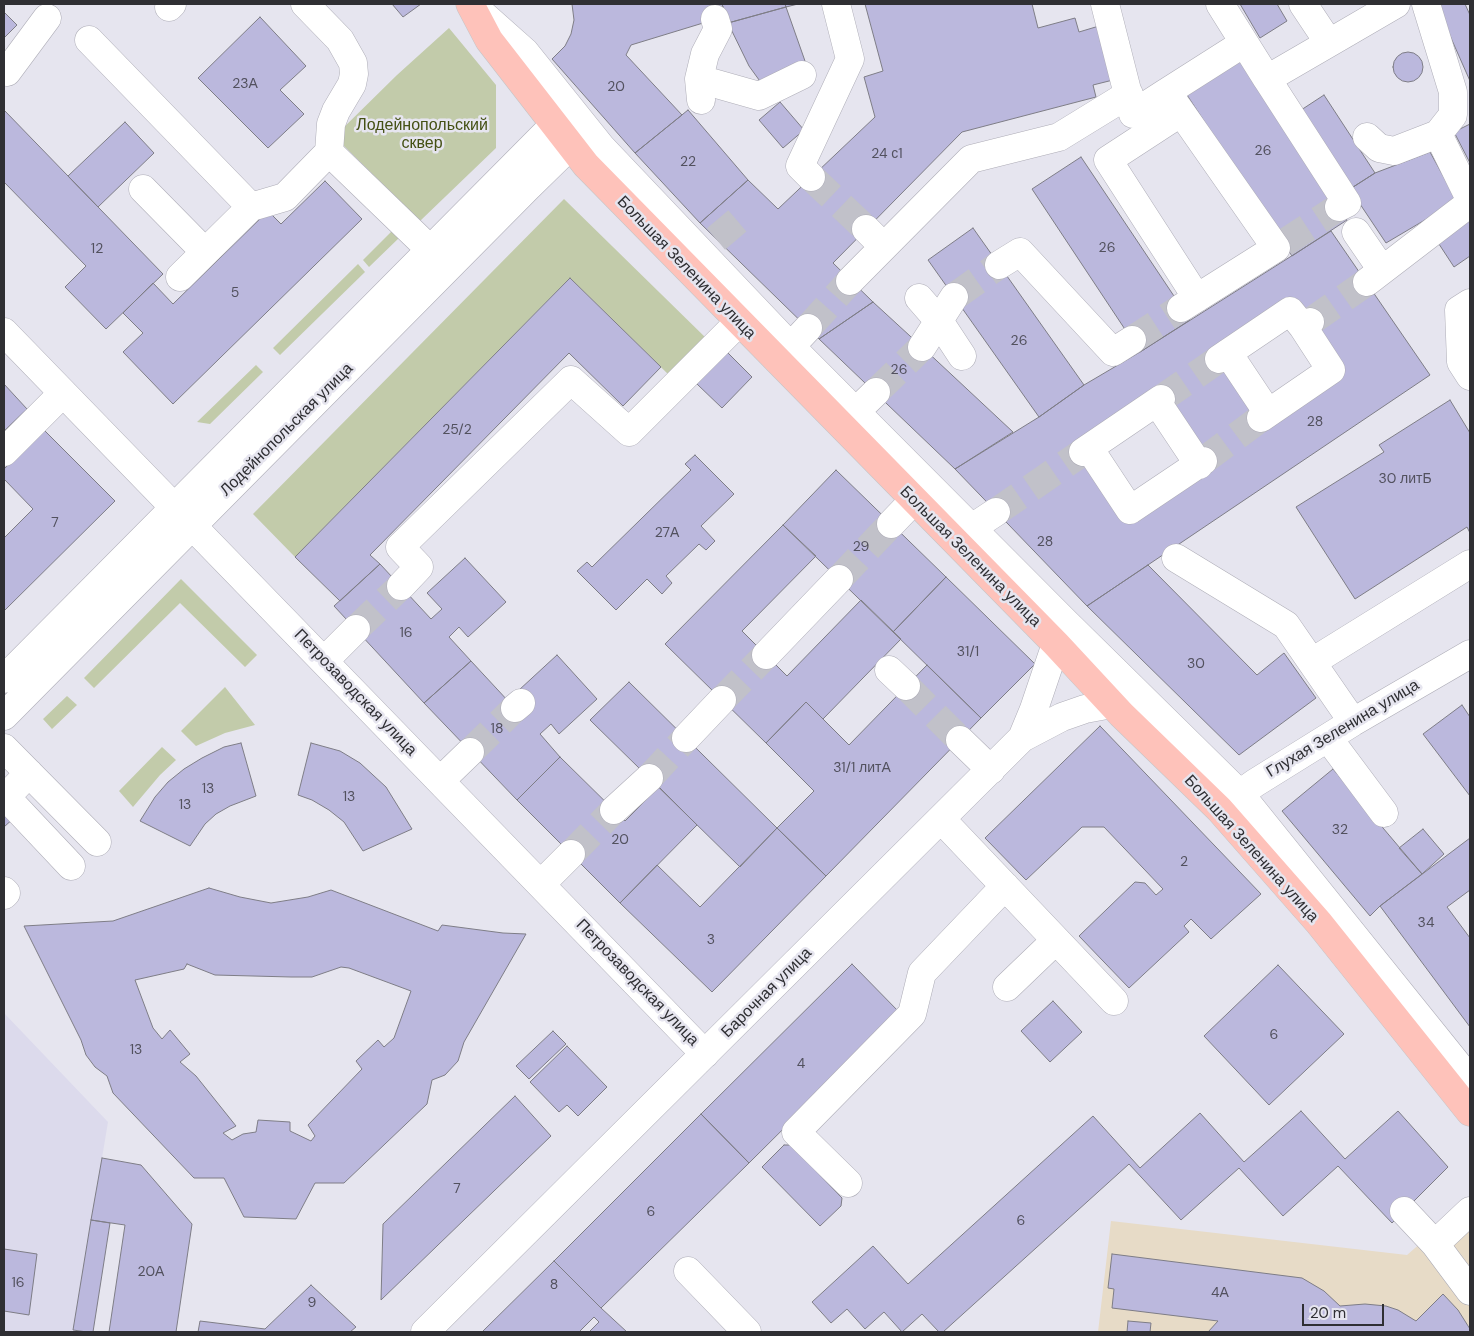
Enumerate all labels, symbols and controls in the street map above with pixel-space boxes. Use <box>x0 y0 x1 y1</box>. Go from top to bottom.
house number: 23А <box>232 76 258 92</box>
house number: 20 <box>607 79 625 95</box>
park label: Лодейнопольский сквер <box>356 116 488 154</box>
house number: 26 <box>1255 143 1271 159</box>
house number: 24 с1 <box>871 146 903 162</box>
house number: 22 <box>680 154 696 170</box>
street label: Большая Зеленина улица <box>613 192 759 344</box>
house number: 26 <box>1099 240 1115 256</box>
house number: 12 <box>91 241 103 257</box>
house number: 5 <box>231 285 239 301</box>
house number: 26 <box>1011 333 1027 349</box>
street label: Лодейнопольская улица <box>217 360 357 500</box>
house number: 26 <box>891 362 907 378</box>
house number: 28 <box>1307 414 1323 430</box>
house number: 25/2 <box>442 422 472 438</box>
house number: 30 литБ <box>1378 471 1432 487</box>
street label: Большая Зеленина улица <box>896 483 1044 631</box>
house number: 7 <box>51 515 59 531</box>
house number: 27А <box>655 525 679 541</box>
house number: 28 <box>1037 534 1053 550</box>
house number: 29 <box>853 539 869 555</box>
house number: 16 <box>399 625 413 641</box>
street label: Петрозаводская улица <box>290 626 420 760</box>
house number: 31/1 <box>957 644 979 660</box>
house number: 30 <box>1187 656 1205 672</box>
street label: Глухая Зеленина улица <box>1263 676 1423 782</box>
house number: 18 <box>491 721 503 737</box>
house number: 31/1 литА <box>833 760 891 776</box>
street label: Большая Зеленина улица <box>1180 771 1322 927</box>
house number: 13 <box>202 781 214 797</box>
house number: 13 <box>343 789 355 805</box>
house number: 13 <box>179 797 191 813</box>
house number: 32 <box>1332 822 1348 838</box>
house number: 20 <box>611 832 629 848</box>
house number: 2 <box>1180 854 1188 870</box>
house number: 34 <box>1418 915 1434 931</box>
street label: Петрозаводская улица <box>572 916 702 1050</box>
house number: 3 <box>707 932 715 948</box>
street label: Барочная улица <box>718 944 816 1042</box>
house number: 6 <box>1270 1027 1278 1043</box>
house number: 13 <box>130 1042 142 1058</box>
house number: 4 <box>797 1056 805 1072</box>
house number: 7 <box>453 1181 461 1197</box>
house number: 6 <box>647 1204 655 1220</box>
house number: 6 <box>1017 1213 1025 1229</box>
house number: 20А <box>138 1264 164 1280</box>
house number: 16 <box>11 1275 25 1291</box>
house number: 8 <box>550 1277 558 1293</box>
house number: 4А <box>1211 1285 1229 1301</box>
scale bar <box>1304 1294 1386 1326</box>
house number: 9 <box>308 1295 316 1311</box>
text: 20 m <box>1310 1303 1346 1323</box>

